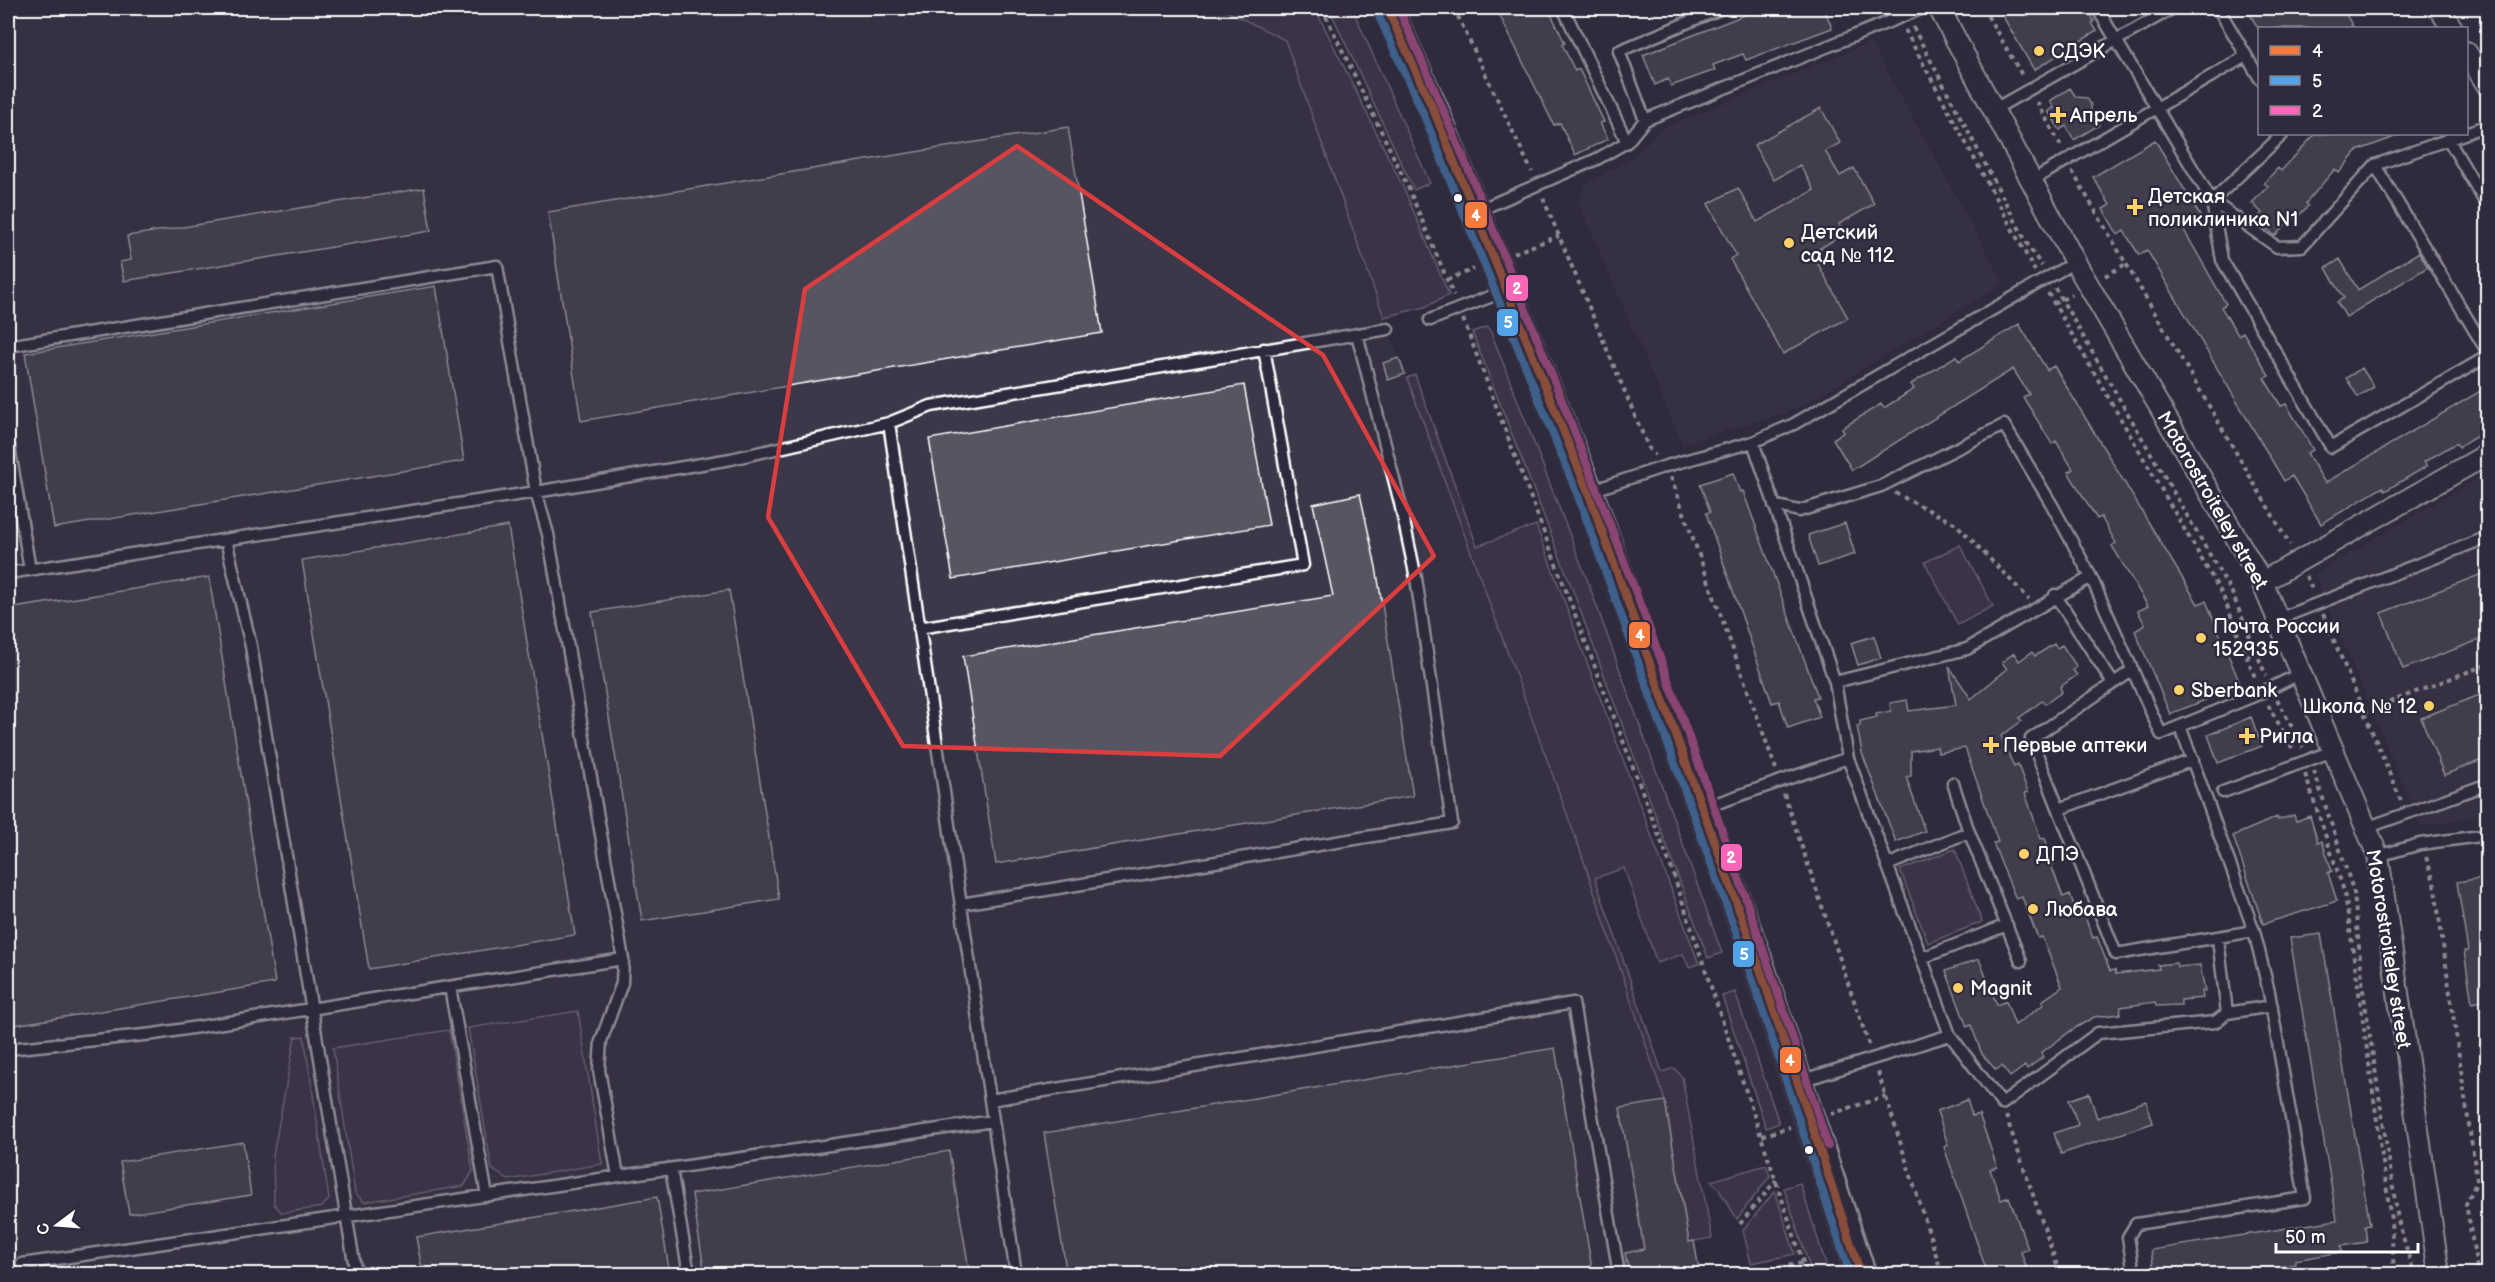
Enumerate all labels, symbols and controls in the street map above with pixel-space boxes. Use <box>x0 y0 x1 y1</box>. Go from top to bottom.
legend <box>2258 27 2468 135</box>
place label: СДЭК <box>2051 40 2105 64</box>
text: 4 <box>2312 41 2323 62</box>
marker: СДЭК <box>2032 44 2046 58</box>
text: 5 <box>2312 71 2322 92</box>
text: 2 <box>2312 101 2323 122</box>
place label: Апрель <box>2069 104 2137 128</box>
marker: Апрель <box>2051 108 2065 122</box>
place label: Детская поликлиника N1 <box>2148 185 2298 232</box>
unlabelled marker <box>1452 192 1464 204</box>
marker: Детская поликлиника N1 <box>2126 198 2144 216</box>
line badge: 4 <box>1464 201 1488 229</box>
text: 4 <box>1471 207 1481 226</box>
place label: Детский сад № 112 <box>1801 221 1895 268</box>
marker: Детский сад № 112 <box>1782 236 1796 250</box>
line badge: 2 <box>1505 274 1529 302</box>
text: 2 <box>1512 280 1522 299</box>
line badge: 5 <box>1496 308 1519 337</box>
text: 5 <box>1503 314 1513 333</box>
street label: Motorostroiteley street <box>2151 407 2273 594</box>
place label: Почта России 152935 <box>2213 615 2340 662</box>
line badge: 4 <box>1628 621 1651 649</box>
text: 4 <box>1635 627 1645 646</box>
marker: Почта России 152935 <box>2194 631 2208 645</box>
place label: Sberbank <box>2191 679 2277 703</box>
marker: Sberbank <box>2172 683 2186 697</box>
place label: Школа № 12 <box>2302 695 2417 719</box>
marker: Школа № 12 <box>2422 699 2436 713</box>
place label: Ригла <box>2259 725 2314 749</box>
marker: Ригла <box>2240 729 2254 743</box>
place label: Первые аптеки <box>2003 734 2147 758</box>
marker: Первые аптеки <box>1984 738 1998 752</box>
line badge: 2 <box>1720 843 1743 872</box>
place label: ДПЭ <box>2036 843 2079 867</box>
marker: ДПЭ <box>2017 847 2031 861</box>
street label: Motorostroiteley street <box>2360 848 2416 1051</box>
text: 2 <box>1726 849 1736 868</box>
place label: Любава <box>2044 898 2118 922</box>
marker: Любава <box>2026 902 2040 916</box>
line badge: 5 <box>1732 940 1755 968</box>
text: 5 <box>1739 946 1749 965</box>
place label: Magnit <box>1970 977 2032 1001</box>
marker: Magnit <box>1951 981 1965 995</box>
line badge: 4 <box>1779 1046 1802 1074</box>
text: 4 <box>1785 1052 1795 1071</box>
unlabelled marker <box>1803 1144 1815 1156</box>
north arrow <box>27 1195 87 1255</box>
scale bar <box>2276 1216 2418 1254</box>
text: С <box>33 1221 55 1237</box>
text: 50 m <box>2285 1227 2326 1248</box>

